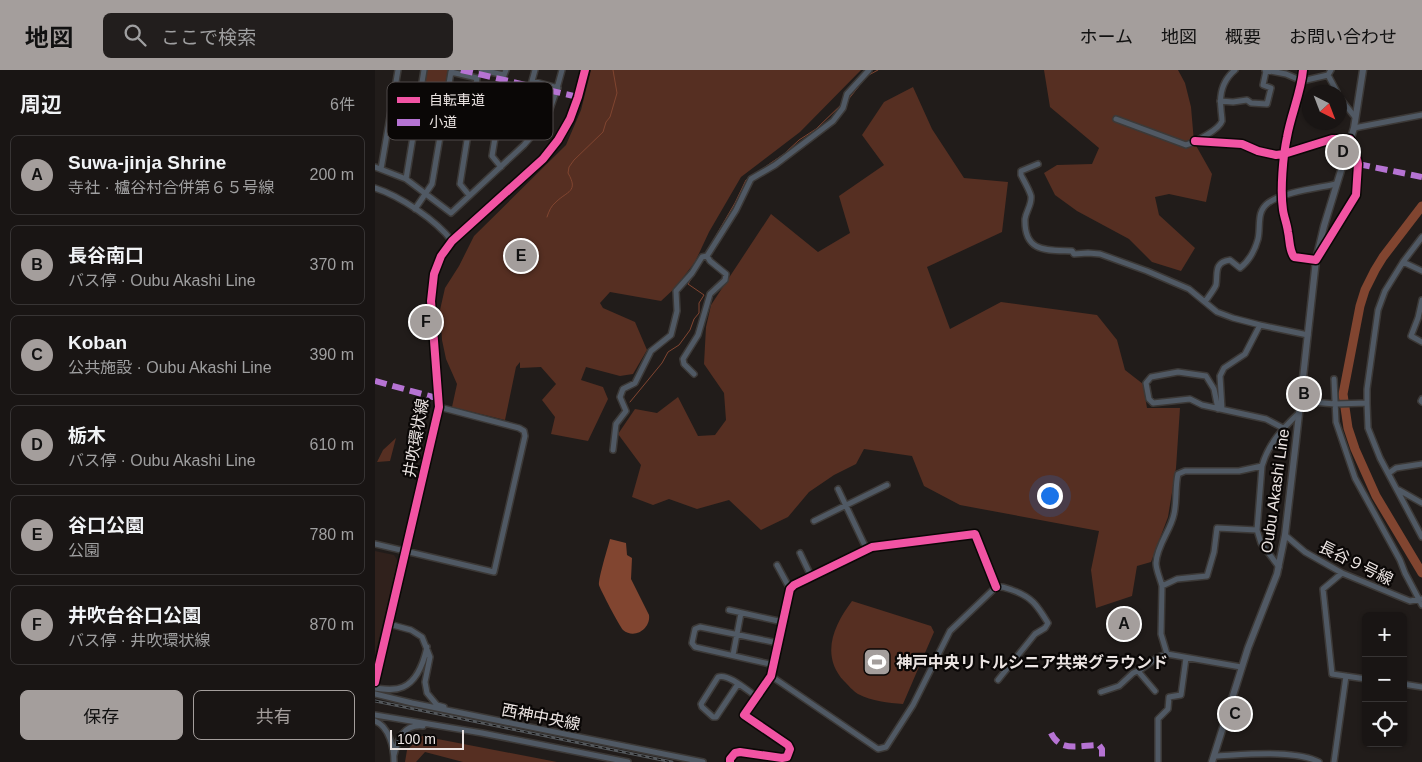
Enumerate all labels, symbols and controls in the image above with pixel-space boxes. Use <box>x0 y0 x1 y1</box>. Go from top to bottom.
search box <box>103 13 453 58</box>
icon: search <box>121 21 149 49</box>
text: 地図 <box>25 24 73 51</box>
text: ここで検索 <box>161 27 256 48</box>
text: ホーム <box>1080 27 1133 47</box>
text: 地図 <box>1161 27 1197 47</box>
text: 概要 <box>1225 27 1261 47</box>
text: お問い合わせ <box>1289 27 1397 47</box>
legend <box>387 82 553 140</box>
north arrow <box>1302 85 1347 130</box>
text: 自転車道 <box>429 92 485 108</box>
text: 周辺 <box>20 93 62 116</box>
text: 6件 <box>330 96 355 113</box>
text: 小道 <box>429 114 457 130</box>
pin: D <box>1327 133 1359 171</box>
text: Suwa-jinja Shrine <box>68 152 226 173</box>
text: A <box>31 166 43 183</box>
text: 200 m <box>310 166 354 183</box>
text: 寺社 · 櫨谷村合併第６５号線 <box>68 179 274 196</box>
pin: E <box>505 237 537 275</box>
text: 長谷南口 <box>68 245 144 266</box>
text: B <box>31 256 43 273</box>
text: 370 m <box>310 256 354 273</box>
text: バス停 · Oubu Akashi Line <box>68 272 256 289</box>
pin: F <box>410 303 442 341</box>
text: Koban <box>68 332 127 353</box>
text: C <box>31 346 43 363</box>
text: 390 m <box>310 346 354 363</box>
text: 公共施設 · Oubu Akashi Line <box>68 359 272 376</box>
pin: B <box>1288 375 1320 413</box>
street label: 井吹環状線 <box>401 397 431 479</box>
text: 栃木 <box>68 425 106 446</box>
street label: Oubu Akashi Line <box>1258 428 1292 554</box>
text: D <box>31 436 43 453</box>
text: 610 m <box>310 436 354 453</box>
text: バス停 · Oubu Akashi Line <box>68 452 256 469</box>
your location <box>1037 483 1063 509</box>
text: 谷口公園 <box>68 515 144 536</box>
text: E <box>32 526 42 543</box>
text: 780 m <box>310 526 354 543</box>
street label: 長谷９号線 <box>1316 538 1396 588</box>
text: 公園 <box>68 542 100 559</box>
text: 井吹台谷口公園 <box>68 605 201 626</box>
pin: A <box>1108 605 1140 643</box>
map controls <box>1362 612 1407 747</box>
button: + <box>1362 612 1407 657</box>
text: F <box>32 616 42 633</box>
text: 870 m <box>310 616 354 633</box>
text: バス停 · 井吹環状線 <box>68 632 210 649</box>
sports icon: 神戸中央リトルシニア共栄グラウンド <box>862 647 892 677</box>
place label: 神戸中央リトルシニア共栄グラウンド <box>896 653 1168 671</box>
button: − <box>1362 657 1407 702</box>
button: 保存 <box>20 690 183 740</box>
button: 共有 <box>193 690 355 740</box>
pin: C <box>1219 695 1251 733</box>
street label: 西神中央線 <box>500 701 582 733</box>
button: locate <box>1362 702 1407 747</box>
scale bar <box>390 727 464 750</box>
text: 100 m <box>397 731 436 747</box>

